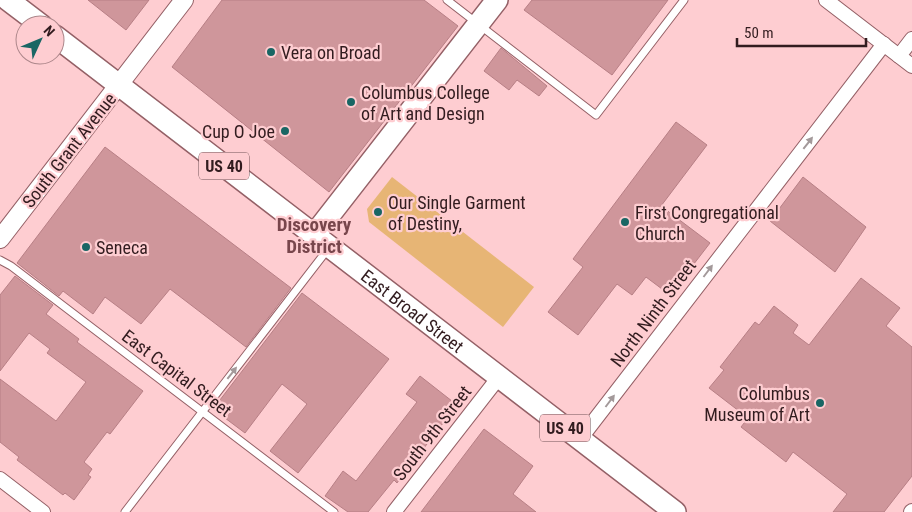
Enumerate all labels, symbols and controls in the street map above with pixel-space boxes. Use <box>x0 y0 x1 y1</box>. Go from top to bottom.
north arrow <box>15 15 65 65</box>
scale bar <box>737 15 866 47</box>
text: N <box>41 22 58 40</box>
text: 50 m <box>744 24 774 42</box>
place label: Vera on Broad <box>281 42 381 63</box>
marker: Vera on Broad <box>265 46 277 58</box>
place label: Columbus College of Art and Design <box>361 82 490 124</box>
street label: South Grant Avenue <box>18 89 120 211</box>
marker: Columbus College of Art and Design <box>345 96 357 108</box>
place label: Cup O Joe <box>202 121 275 142</box>
marker: Cup O Joe <box>279 125 291 137</box>
one-way arrow <box>802 137 813 150</box>
road number: US 40 <box>199 153 249 180</box>
place label: Our Single Garment of Destiny, <box>388 192 526 234</box>
place label: First Congregational Church <box>635 202 779 244</box>
marker: Our Single Garment of Destiny, <box>372 206 384 218</box>
district label: Discovery District <box>277 213 352 258</box>
marker: First Congregational Church <box>619 216 631 228</box>
place label: Seneca <box>96 237 148 258</box>
marker: Seneca <box>80 241 92 253</box>
street label: North Ninth Street <box>606 255 700 371</box>
street label: East Broad Street <box>357 265 468 357</box>
one-way arrow <box>703 265 714 278</box>
street label: East Capital Street <box>118 325 236 421</box>
one-way arrow <box>227 367 238 380</box>
street label: South 9th Street <box>388 381 476 485</box>
place label: Columbus Museum of Art <box>704 383 810 425</box>
one-way arrow <box>604 395 615 408</box>
marker: Columbus Museum of Art <box>814 397 826 409</box>
road number: US 40 <box>540 414 590 442</box>

